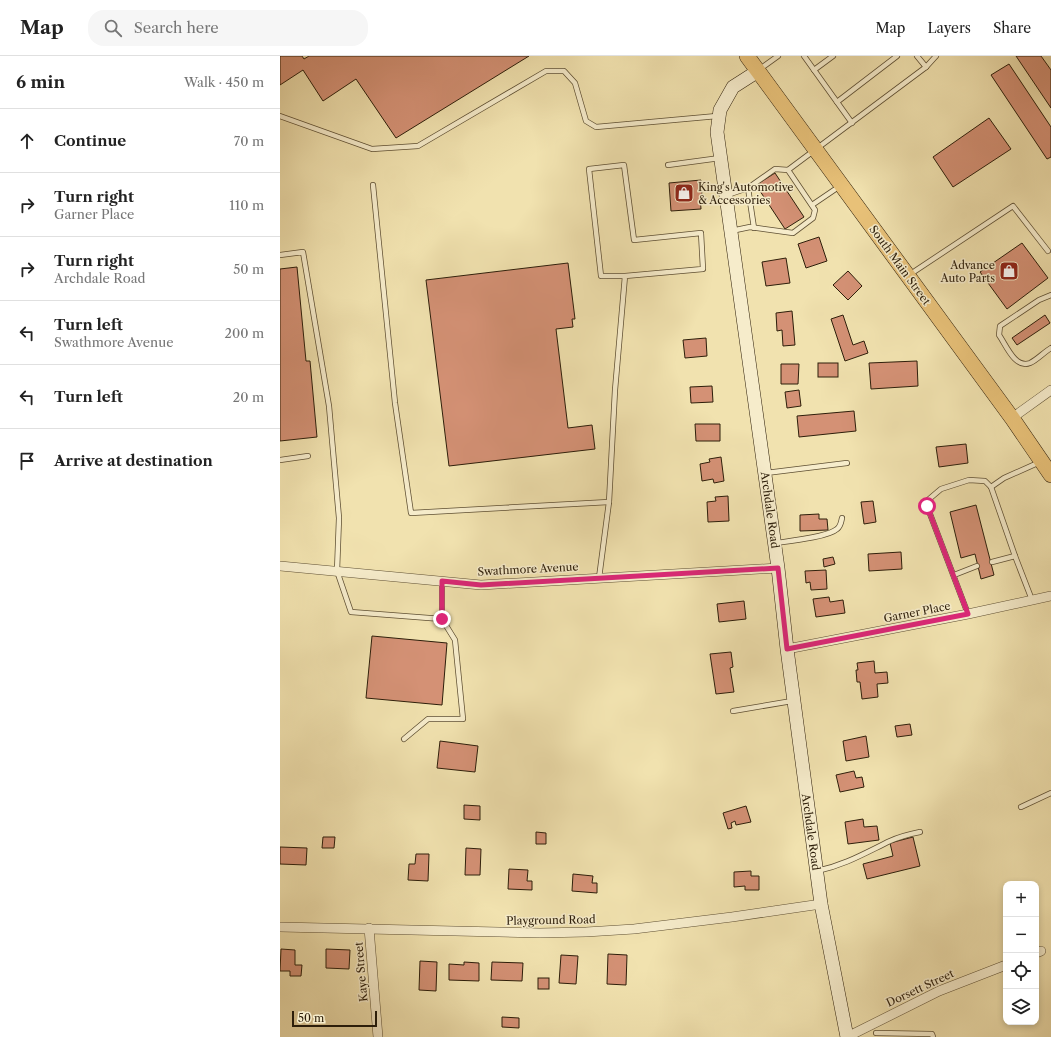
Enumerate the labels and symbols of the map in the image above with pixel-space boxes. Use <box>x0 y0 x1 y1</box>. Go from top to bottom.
place label: King's Automotive & Accessories <box>698 180 793 207</box>
shop icon: King's Automotive & Accessories <box>673 182 695 204</box>
street label: South Main Street <box>866 222 934 308</box>
place label: Advance Auto Parts <box>939 258 995 285</box>
shop icon: Advance Auto Parts <box>998 260 1020 282</box>
street label: Archdale Road <box>758 470 782 550</box>
route start <box>918 497 936 515</box>
street label: Swathmore Avenue <box>477 559 579 579</box>
street label: Garner Place <box>882 599 952 625</box>
route end <box>433 610 451 628</box>
street label: Archdale Road <box>799 792 823 872</box>
street label: Playground Road <box>506 912 596 928</box>
street label: Kaye Street <box>351 941 371 1003</box>
street label: Dorsett Street <box>884 966 956 1010</box>
scale bar <box>292 1009 377 1028</box>

